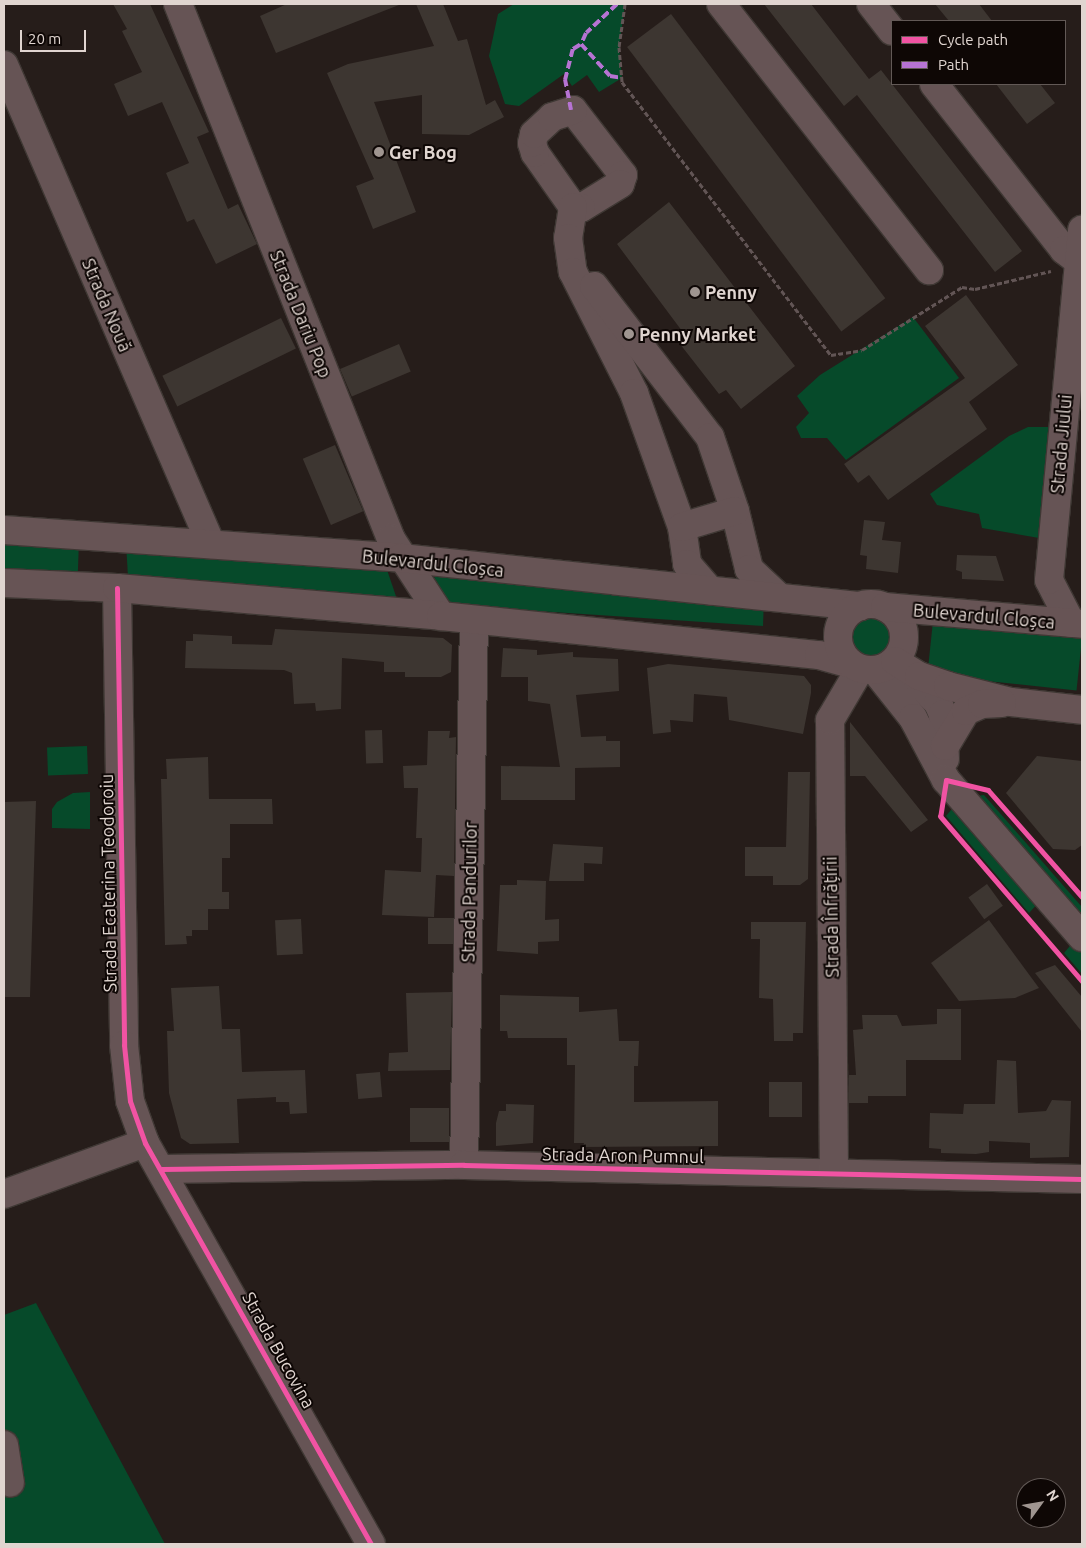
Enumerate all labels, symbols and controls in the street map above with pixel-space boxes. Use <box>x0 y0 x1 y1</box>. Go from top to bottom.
scale bar <box>22 20 89 52</box>
legend <box>891 20 1066 85</box>
text: 20 m <box>28 30 61 47</box>
text: Cycle path <box>938 31 1008 48</box>
text: Path <box>938 56 969 73</box>
place label: Ger Bog <box>389 141 457 163</box>
marker: Ger Bog <box>373 146 385 158</box>
street label: Strada Dariu Pop <box>266 247 336 381</box>
street label: Strada Nouă <box>78 255 136 355</box>
place label: Penny <box>705 281 757 303</box>
marker: Penny <box>689 286 701 298</box>
place label: Penny Market <box>639 323 756 345</box>
marker: Penny Market <box>623 328 635 340</box>
street label: Strada Jiului <box>1046 394 1076 494</box>
street label: Bulevardul Cloșca <box>361 545 505 581</box>
street label: Bulevardul Cloșca <box>912 599 1056 633</box>
street label: Strada Ecaterina Teodoroiu <box>95 774 121 992</box>
street label: Strada Pandurilor <box>457 821 481 963</box>
street label: Strada Înfrățirii <box>819 856 843 978</box>
street label: Strada Aron Pumnul <box>542 1143 704 1167</box>
street label: Strada Bucovina <box>238 1288 320 1412</box>
north arrow <box>1016 1478 1066 1528</box>
text: N <box>1043 1487 1062 1504</box>

